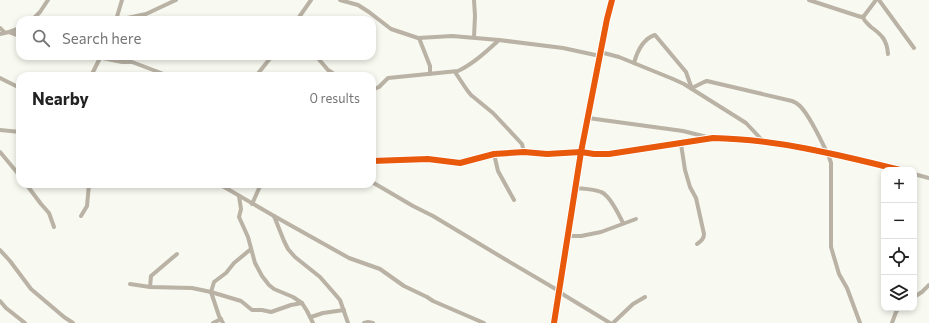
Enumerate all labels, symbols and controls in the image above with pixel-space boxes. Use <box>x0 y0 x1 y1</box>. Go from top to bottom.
search box <box>16 16 376 60</box>
icon: search <box>30 27 52 49</box>
text: Search here <box>62 29 141 47</box>
text: Nearby <box>32 88 89 109</box>
text: 0 results <box>309 90 360 106</box>
map controls <box>881 167 917 311</box>
button: + <box>881 167 917 203</box>
button: − <box>881 203 917 239</box>
button: locate <box>881 239 917 275</box>
button: layers <box>881 275 917 311</box>

